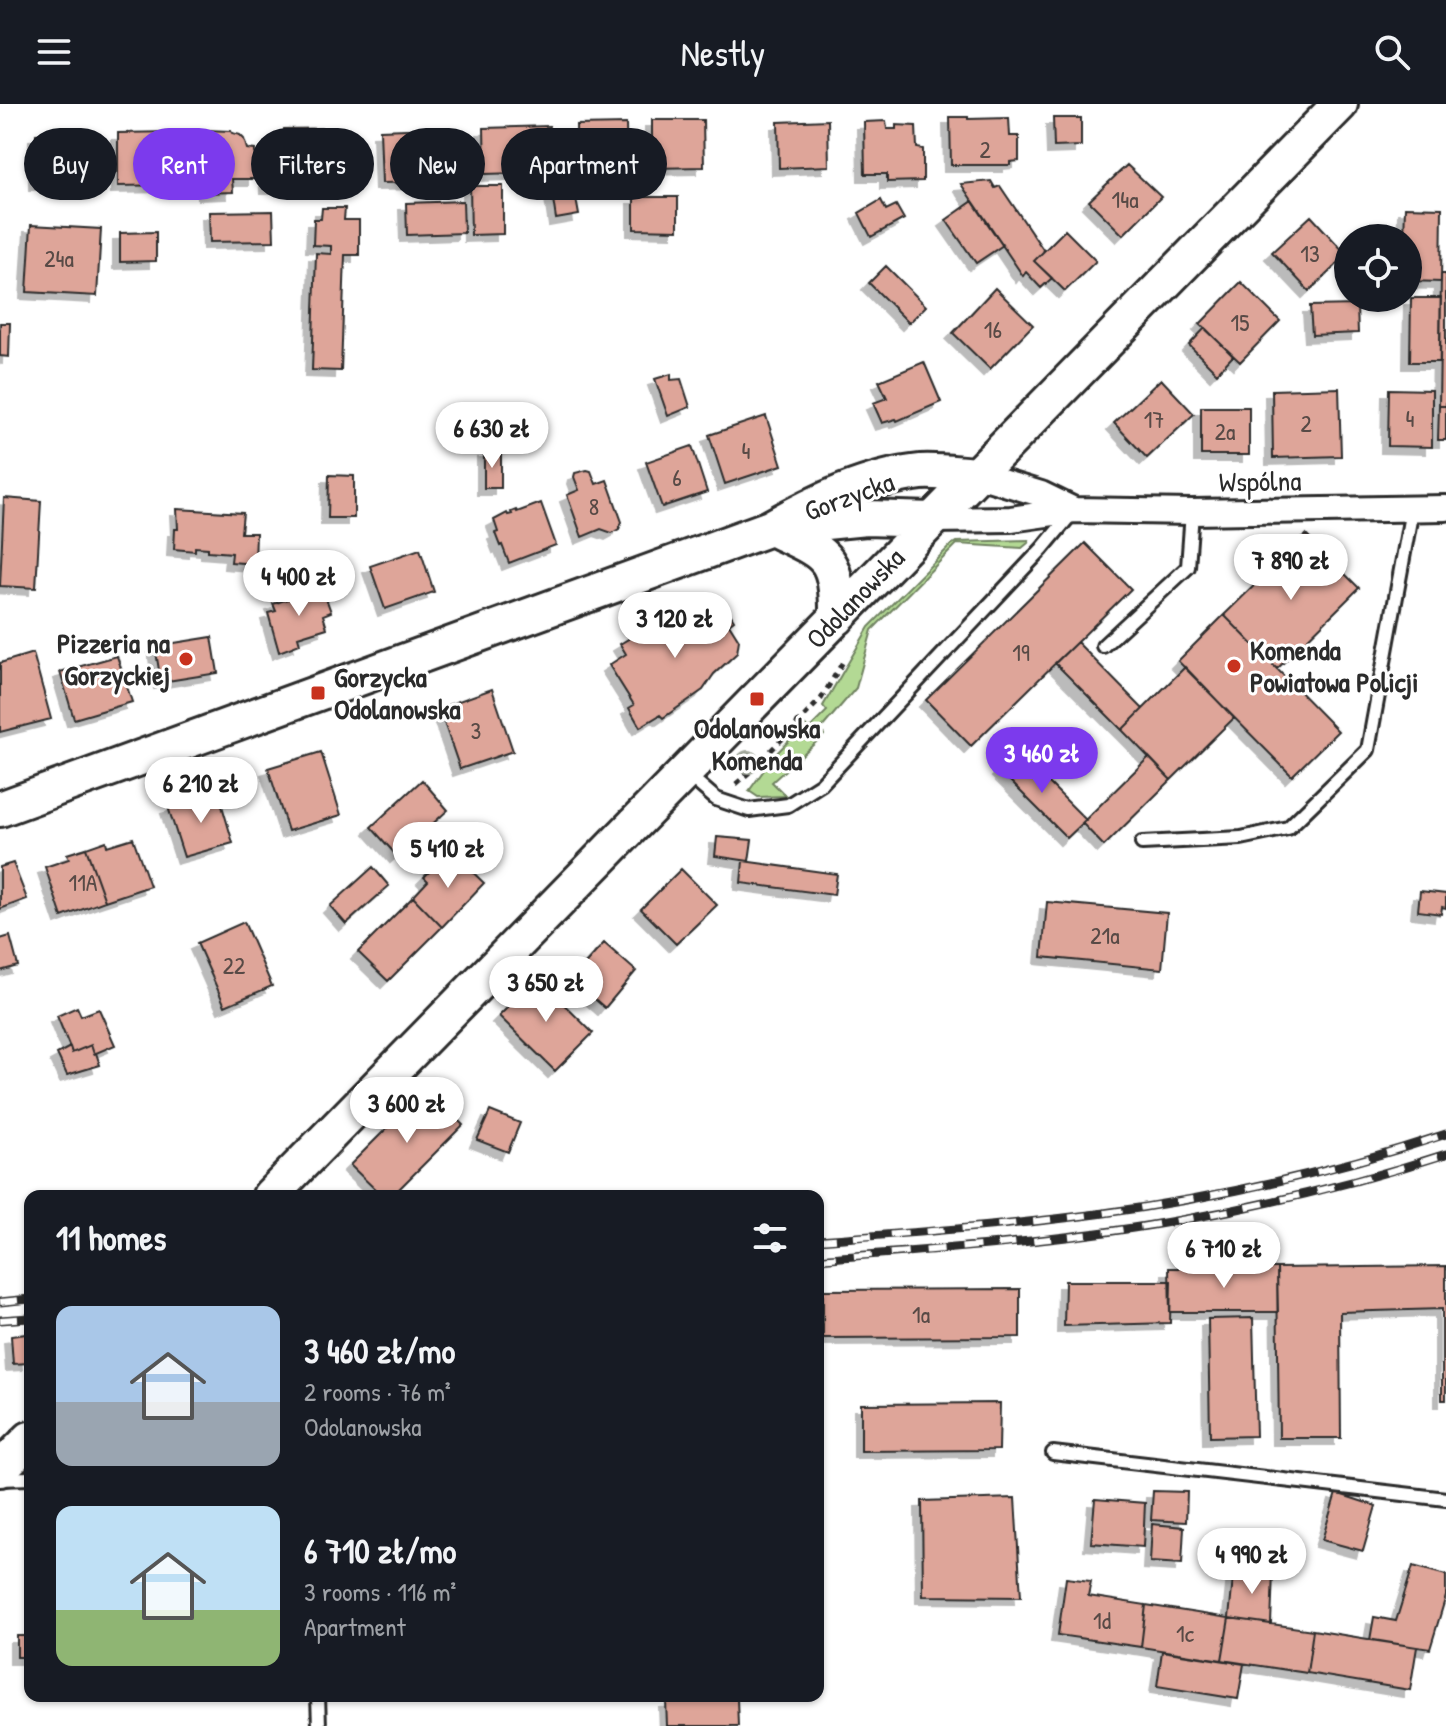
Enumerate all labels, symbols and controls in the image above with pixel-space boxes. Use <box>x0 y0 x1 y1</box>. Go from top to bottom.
text: Nestly <box>681 28 765 77</box>
icon: menu <box>32 30 76 74</box>
icon: search <box>1370 30 1414 74</box>
chip: Buy <box>24 128 117 200</box>
chip: Rent <box>133 128 235 200</box>
chip: Filters <box>251 128 374 200</box>
chip: New <box>390 128 485 200</box>
chip: Apartment <box>501 128 667 200</box>
house number: 2 <box>979 133 991 165</box>
house number: 14a <box>1111 183 1139 215</box>
map controls <box>1334 224 1422 312</box>
button: locate <box>1334 224 1422 312</box>
house number: 13 <box>1300 237 1320 269</box>
house number: 24a <box>44 242 74 274</box>
house number: 15 <box>1231 306 1249 338</box>
house number: 16 <box>984 313 1002 345</box>
pin: 6 630 zł <box>409 402 575 470</box>
house number: 4 <box>1406 402 1415 434</box>
house number: 17 <box>1144 403 1164 435</box>
house number: 2 <box>1300 407 1312 439</box>
text: 6 630 zł <box>453 410 531 445</box>
house number: 2a <box>1215 415 1235 447</box>
house number: 4 <box>742 434 751 466</box>
house number: 6 <box>672 461 682 493</box>
street label: Wspólna <box>1218 461 1302 501</box>
street label: Gorzycka <box>799 462 899 530</box>
house number: 8 <box>589 490 599 522</box>
pin: 7 890 zł <box>1208 534 1374 602</box>
street label: Odolanowska <box>797 539 913 657</box>
text: 7 890 zł <box>1252 542 1330 577</box>
pin: 4 400 zł <box>216 550 382 618</box>
text: 4 400 zł <box>261 558 337 593</box>
pin: 3 120 zł <box>592 592 758 660</box>
text: 3 120 zł <box>636 600 714 635</box>
place label: Pizzeria na Gorzyckiej <box>57 624 170 695</box>
place label: Komenda Powiatowa Policji <box>1250 631 1418 701</box>
house number: 19 <box>1012 636 1030 668</box>
marker: Pizzeria na Gorzyckiej <box>177 650 195 668</box>
marker: Komenda Powiatowa Policji <box>1225 657 1243 675</box>
place label: Gorzycka Odolanowska <box>334 658 461 728</box>
marker: Gorzycka Odolanowska <box>309 684 327 702</box>
marker: Odolanowska Komenda <box>748 690 766 708</box>
place label: Odolanowska Komenda <box>694 709 820 779</box>
house number: 3 <box>471 714 481 746</box>
pin: 3 460 zł <box>959 727 1125 795</box>
text: 3 460 zł <box>1004 735 1080 770</box>
pin: 6 210 zł <box>118 757 284 825</box>
text: 6 210 zł <box>163 765 239 800</box>
pin: 5 410 zł <box>365 822 531 890</box>
text: 5 410 zł <box>411 830 485 865</box>
house number: 11A <box>68 866 98 898</box>
house number: 21a <box>1090 919 1120 951</box>
house number: 22 <box>223 949 245 981</box>
pin: 3 650 zł <box>463 956 629 1024</box>
text: 3 650 zł <box>507 964 585 999</box>
pin: 3 600 zł <box>324 1077 490 1145</box>
text: 3 600 zł <box>368 1085 446 1120</box>
text: 11 homes <box>56 1215 166 1261</box>
icon: filters <box>748 1216 792 1260</box>
pin: 6 710 zł <box>1141 1222 1307 1290</box>
text: 6 710 zł <box>1185 1230 1263 1265</box>
house number: 1a <box>912 1298 930 1330</box>
text: 3 460 zł/mo <box>304 1328 455 1374</box>
icon: home <box>120 1338 216 1434</box>
text: 2 rooms · 76 m² <box>304 1374 451 1409</box>
text: Odolanowska <box>304 1409 421 1444</box>
text: 6 710 zł/mo <box>304 1528 456 1574</box>
pin: 4 990 zł <box>1169 1528 1335 1596</box>
text: 4 990 zł <box>1215 1536 1289 1571</box>
icon: home <box>120 1538 216 1634</box>
text: 3 rooms · 116 m² <box>304 1574 456 1609</box>
house number: 1d <box>1093 1604 1111 1636</box>
text: Apartment <box>304 1609 406 1644</box>
house number: 1c <box>1176 1617 1195 1649</box>

